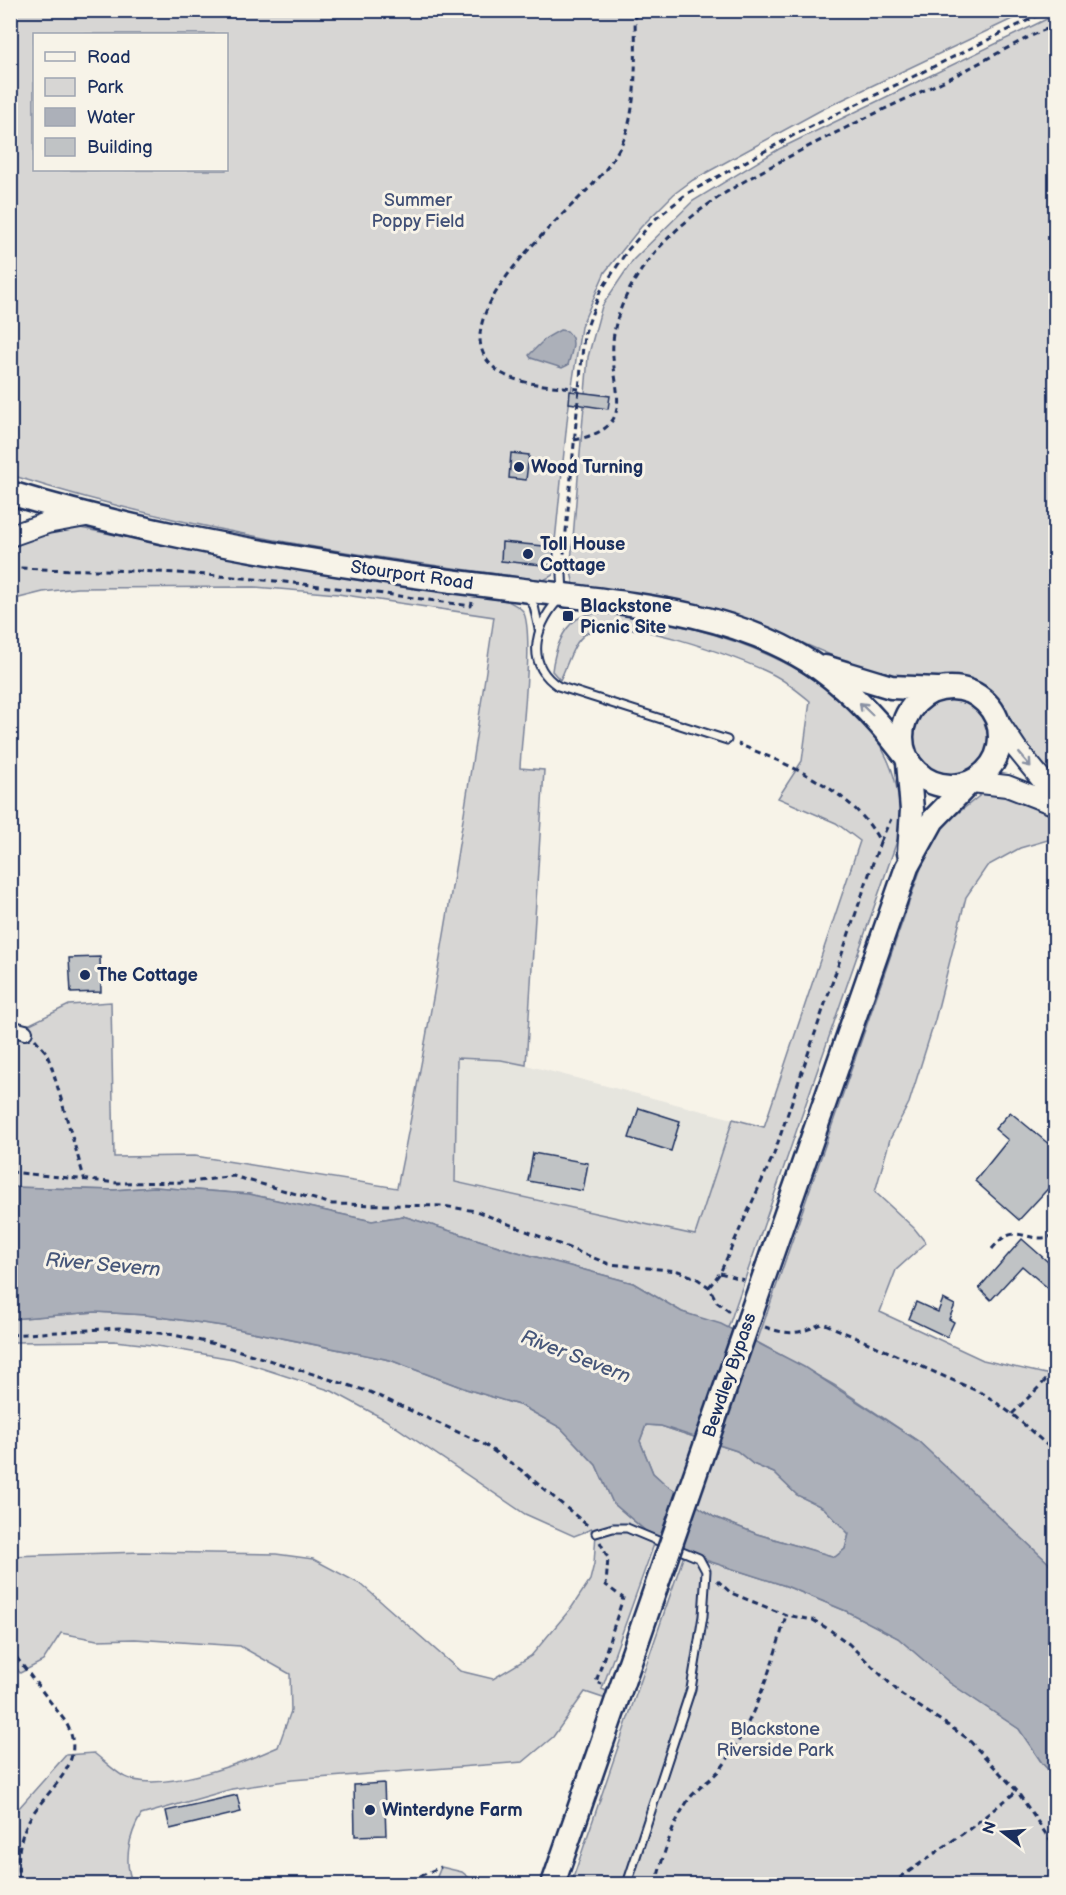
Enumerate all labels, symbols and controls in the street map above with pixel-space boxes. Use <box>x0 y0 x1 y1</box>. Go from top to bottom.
legend <box>33 33 228 171</box>
text: Road <box>87 47 131 68</box>
text: Park <box>87 77 123 98</box>
text: Water <box>87 107 135 128</box>
text: Building <box>87 137 153 158</box>
park label: Summer Poppy Field <box>371 190 465 232</box>
place label: Wood Turning <box>531 457 643 478</box>
marker: Wood Turning <box>512 460 526 474</box>
place label: Toll House Cottage <box>540 534 625 576</box>
marker: Toll House Cottage <box>521 547 535 561</box>
street label: Stourport Road <box>349 556 475 595</box>
place label: Blackstone Picnic Site <box>580 596 672 638</box>
marker: Blackstone Picnic Site <box>561 609 575 623</box>
one-way arrow <box>859 702 874 717</box>
one-way arrow <box>1018 752 1032 767</box>
place label: The Cottage <box>97 965 198 986</box>
marker: The Cottage <box>78 968 92 982</box>
water label: River Severn <box>44 1248 161 1282</box>
street label: Bewdley Bypass <box>698 1310 761 1440</box>
water label: River Severn <box>518 1325 634 1389</box>
park label: Blackstone Riverside Park <box>716 1719 834 1761</box>
place label: Winterdyne Farm <box>382 1800 523 1821</box>
north arrow <box>973 1802 1033 1862</box>
marker: Winterdyne Farm <box>363 1803 377 1817</box>
text: N <box>979 1820 1001 1837</box>

